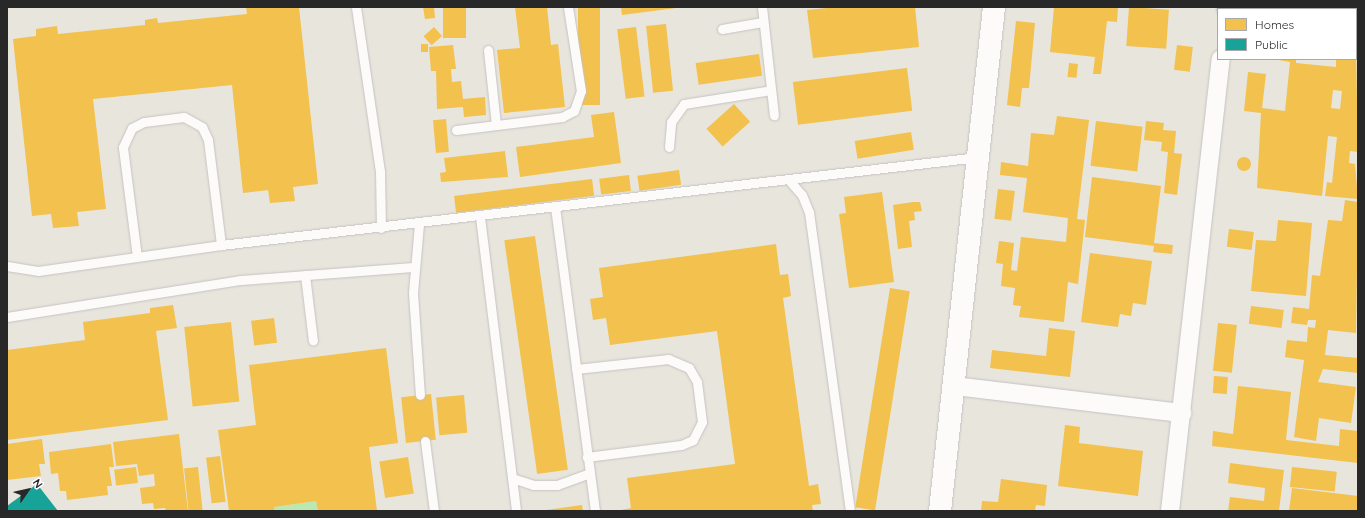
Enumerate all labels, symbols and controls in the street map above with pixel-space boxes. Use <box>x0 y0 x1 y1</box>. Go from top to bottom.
legend <box>1217 8 1357 60</box>
text: Homes <box>1255 17 1294 32</box>
text: Public <box>1255 37 1288 52</box>
north arrow <box>8 470 48 510</box>
text: N <box>30 476 46 491</box>

